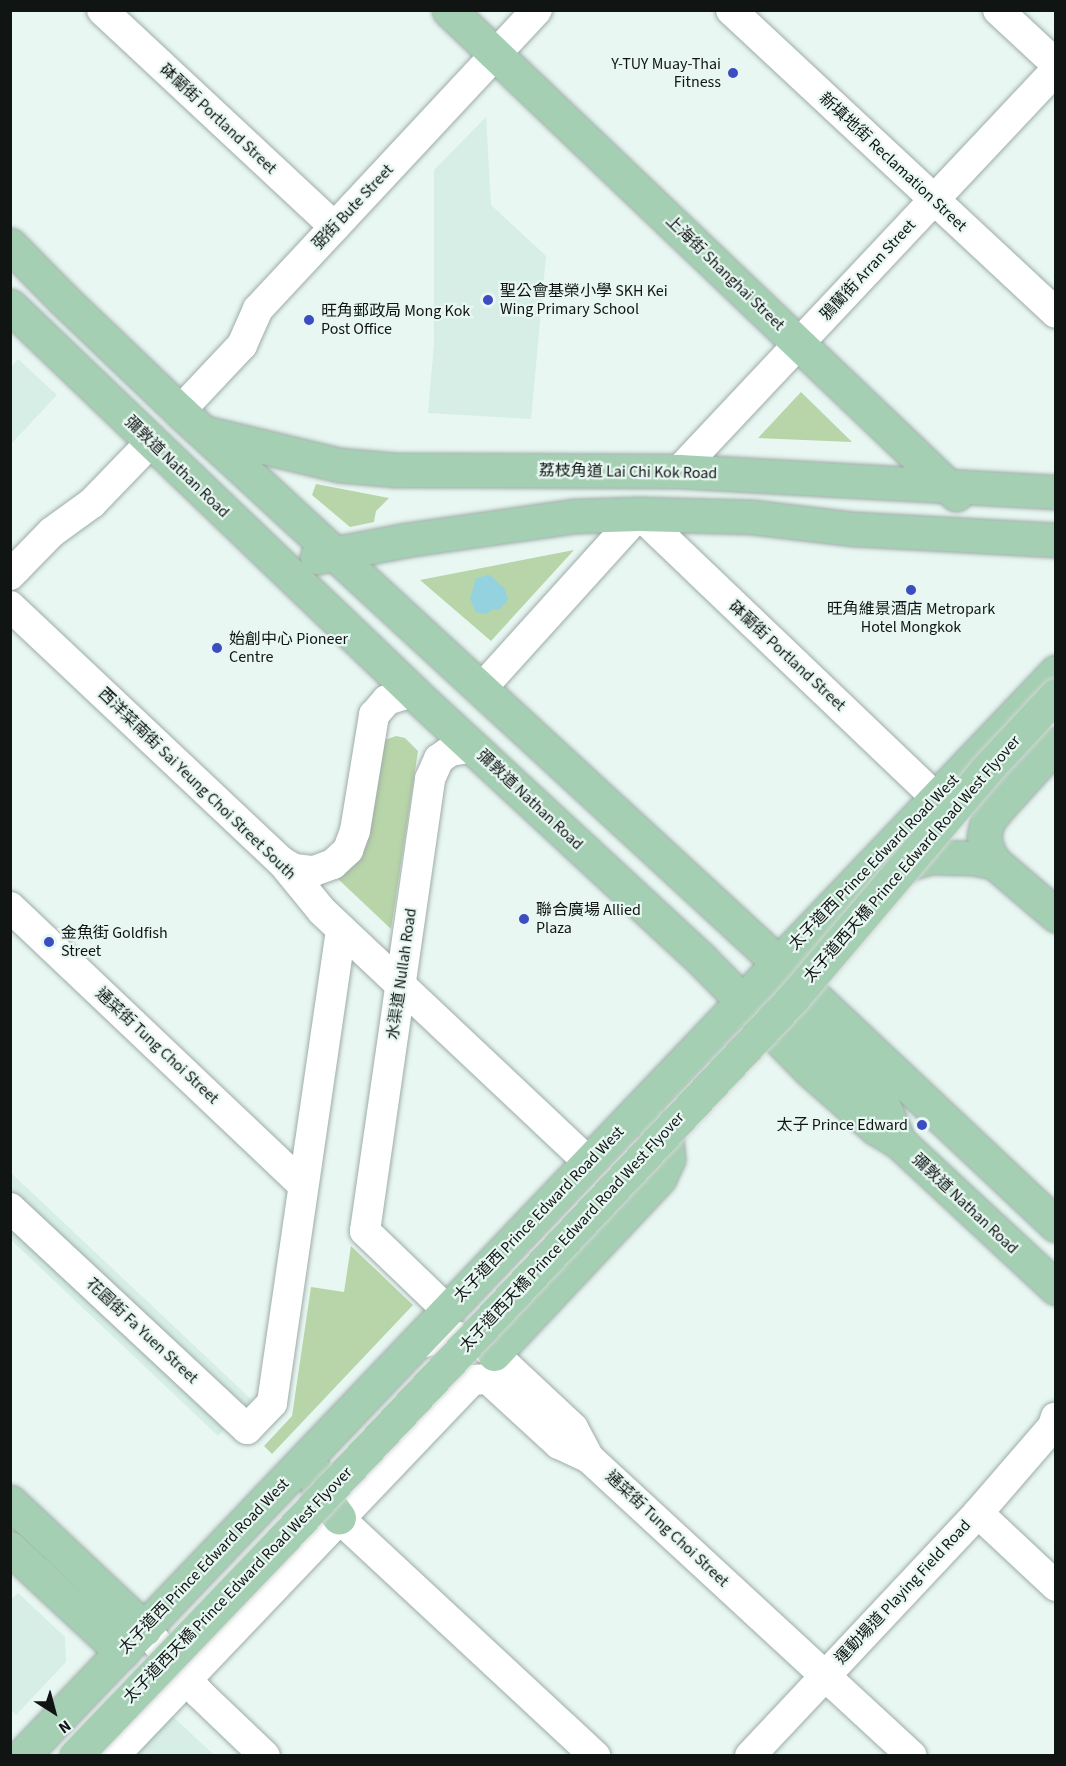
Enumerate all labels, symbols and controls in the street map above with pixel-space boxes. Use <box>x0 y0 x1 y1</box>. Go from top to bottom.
place label: Y-TUY Muay-Thai Fitness <box>611 54 721 92</box>
street label: 砵蘭街 Portland Street <box>156 60 280 178</box>
marker: Y-TUY Muay-Thai Fitness <box>726 66 740 80</box>
street label: 新填地街 Reclamation Street <box>815 89 971 235</box>
street label: 弼街 Bute Street <box>309 160 397 254</box>
street label: 上海街 Shanghai Street <box>662 211 788 335</box>
street label: 鴉蘭街 Arran Street <box>816 216 920 324</box>
place label: 聖公會基榮小學 SKH Kei Wing Primary School <box>500 281 668 319</box>
marker: 聖公會基榮小學 SKH Kei Wing Primary School <box>481 293 495 307</box>
place label: 旺角郵政局 Mong Kok Post Office <box>321 301 470 339</box>
marker: 旺角郵政局 Mong Kok Post Office <box>302 313 316 327</box>
street label: 彌敦道 Nathan Road <box>121 412 233 522</box>
street label: 荔枝角道 Lai Chi Kok Road <box>539 461 717 483</box>
marker: 旺角維景酒店 Metropark Hotel Mongkok <box>904 583 918 597</box>
street label: 砵蘭街 Portland Street <box>725 597 849 715</box>
place label: 旺角維景酒店 Metropark Hotel Mongkok <box>827 599 995 637</box>
place label: 始創中心 Pioneer Centre <box>229 629 348 667</box>
marker: 始創中心 Pioneer Centre <box>210 641 224 655</box>
street label: 西洋菜南街 Sai Yeung Choi Street South <box>94 684 300 884</box>
street label: 太子道西天橋 Prince Edward Road West Flyover <box>800 732 1024 986</box>
street label: 彌敦道 Nathan Road <box>473 746 587 854</box>
street label: 太子道西 Prince Edward Road West <box>785 770 963 954</box>
place label: 聯合廣場 Allied Plaza <box>536 900 641 938</box>
street label: 水渠道 Nullah Road <box>383 907 421 1041</box>
marker: 聯合廣場 Allied Plaza <box>517 912 531 926</box>
place label: 金魚街 Goldfish Street <box>61 923 168 961</box>
marker: 金魚街 Goldfish Street <box>42 935 56 949</box>
street label: 通菜街 Tung Choi Street <box>91 984 223 1108</box>
street label: 太子道西天橋 Prince Edward Road West Flyover <box>456 1108 688 1356</box>
place label: 太子 Prince Edward <box>777 1115 908 1135</box>
marker: 太子 Prince Edward <box>913 1116 931 1134</box>
street label: 太子道西 Prince Edward Road West <box>450 1122 628 1306</box>
street label: 彌敦道 Nathan Road <box>908 1150 1022 1258</box>
street label: 花園街 Fa Yuen Street <box>82 1274 202 1388</box>
street label: 太子道西天橋 Prince Edward Road West Flyover <box>120 1463 356 1707</box>
street label: 通菜街 Tung Choi Street <box>601 1467 733 1591</box>
street label: 太子道西 Prince Edward Road West <box>115 1474 293 1658</box>
street label: 運動場道 Playing Field Road <box>831 1516 975 1668</box>
north arrow <box>24 1682 84 1742</box>
text: N <box>54 1715 75 1739</box>

